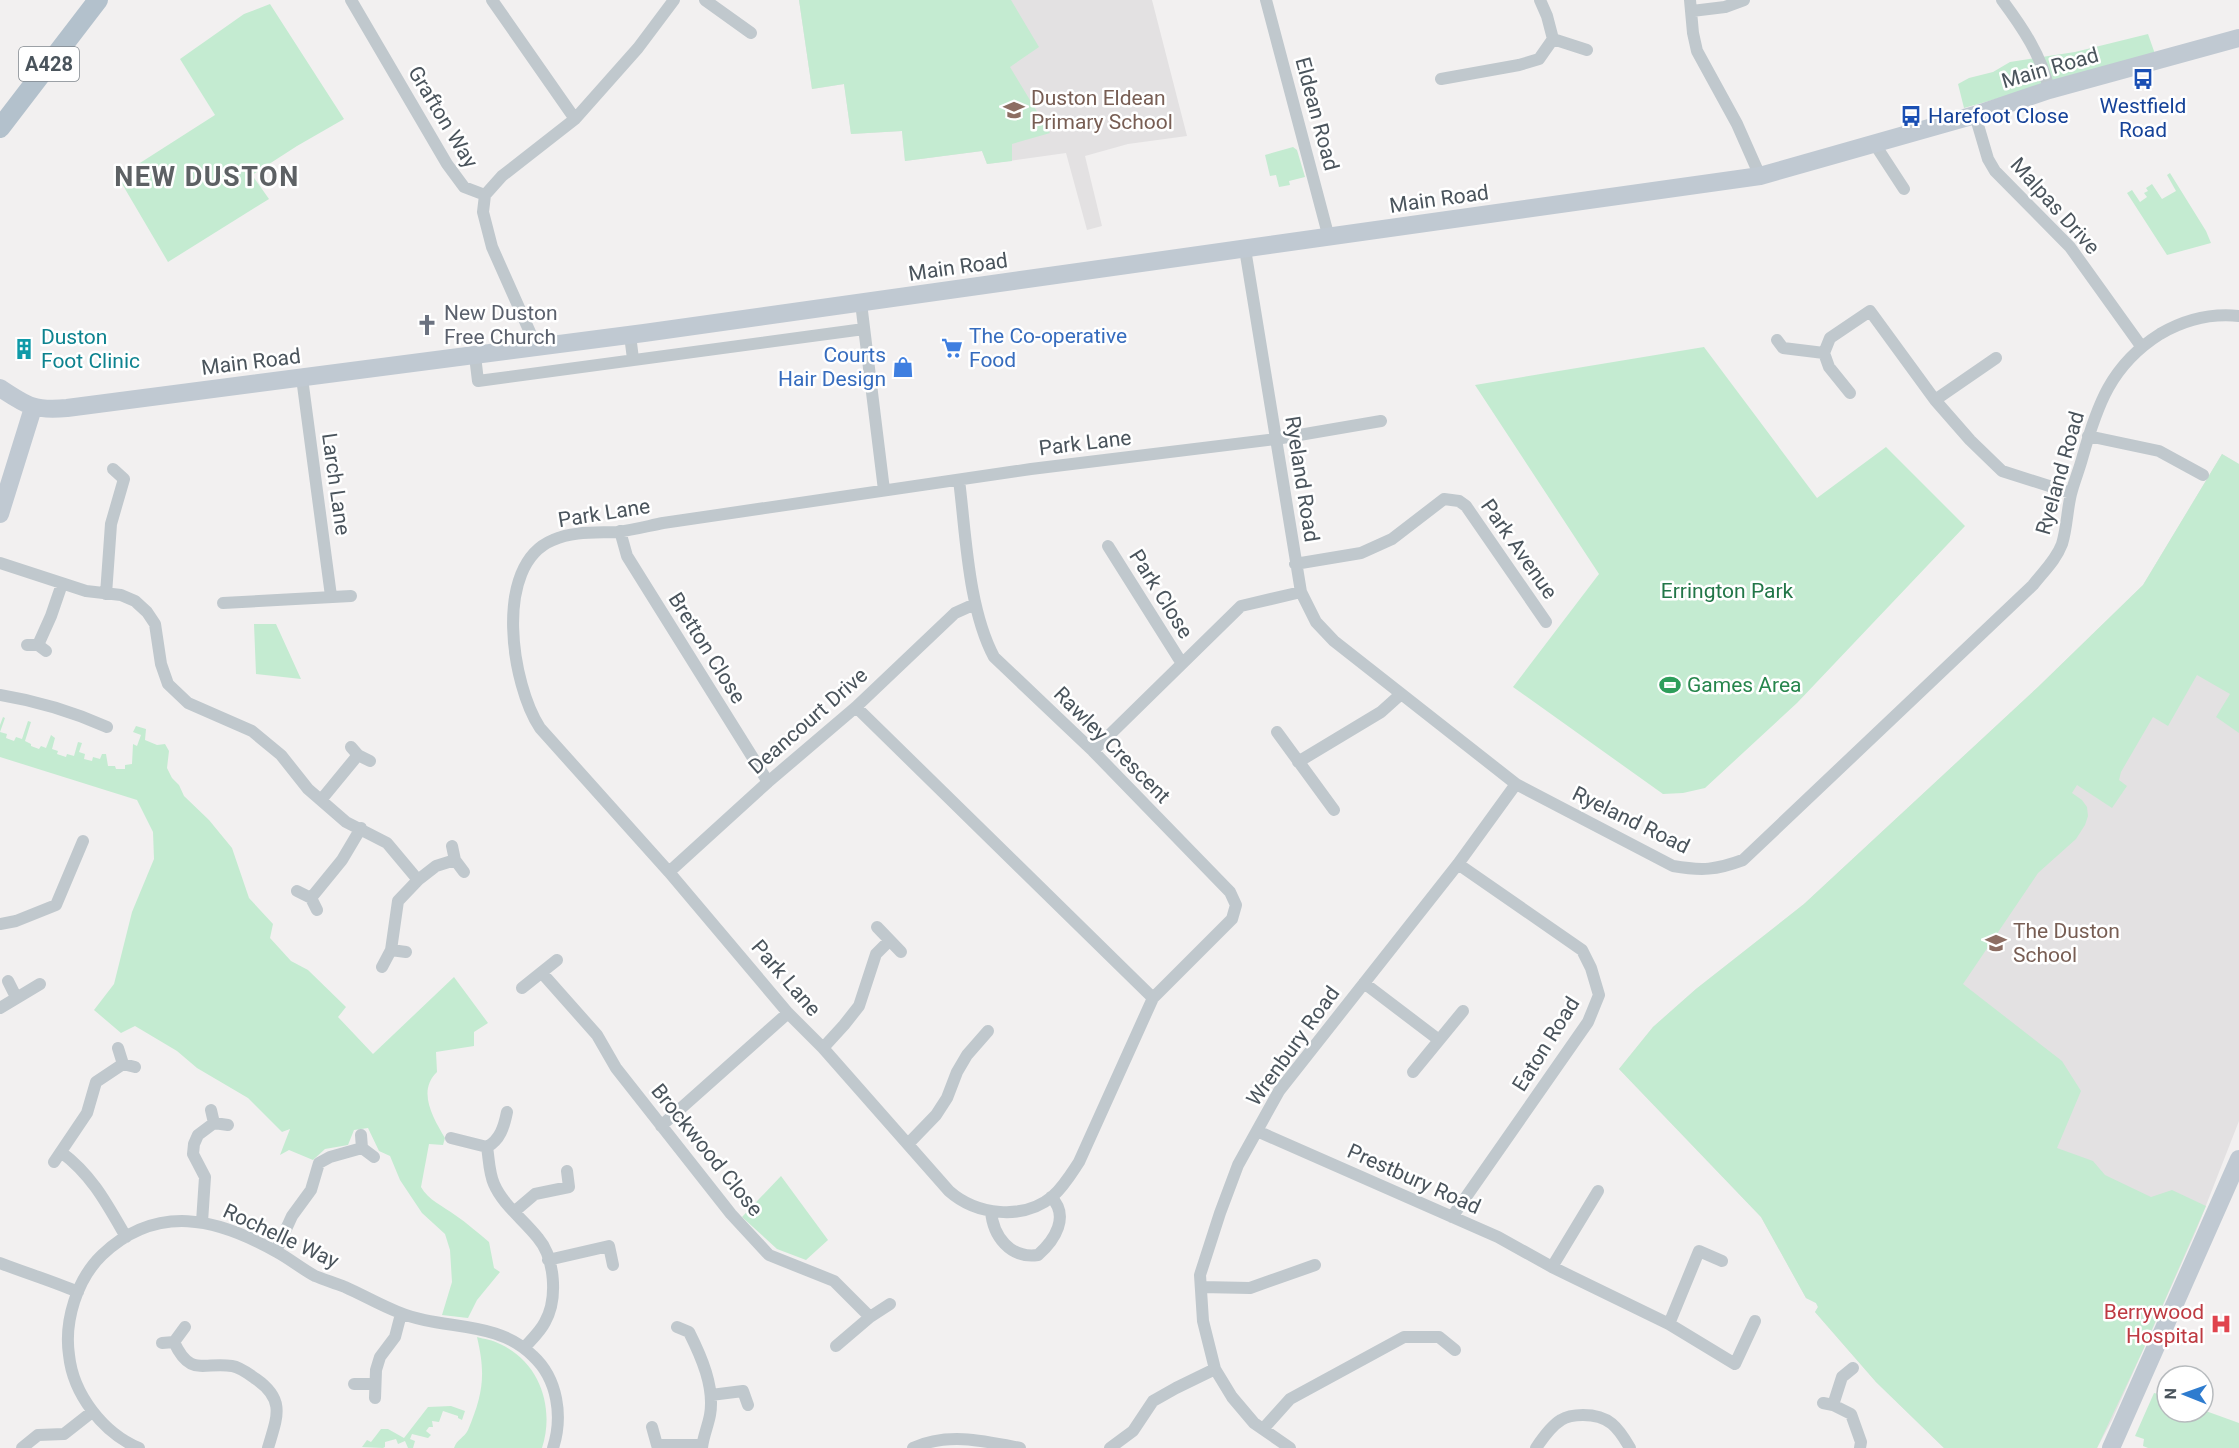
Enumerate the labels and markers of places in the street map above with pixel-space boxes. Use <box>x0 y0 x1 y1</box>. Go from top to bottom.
bus stop icon: Westfield Road <box>2131 67 2155 91</box>
place label: Duston Eldean Primary School <box>1031 86 1173 134</box>
place label: Westfield Road <box>2100 94 2186 142</box>
school or university icon: Duston Eldean Primary School <box>1002 98 1026 122</box>
bus stop icon: Harefoot Close <box>1899 104 1923 128</box>
place label: Harefoot Close <box>1928 104 2069 128</box>
place label: New Duston Free Church <box>444 301 558 349</box>
church icon: New Duston Free Church <box>415 313 439 337</box>
place label: The Co-operative Food <box>969 324 1127 372</box>
place label: Duston Foot Clinic <box>41 325 140 373</box>
supermarket icon: The Co-operative Food <box>940 336 964 360</box>
building icon: Duston Foot Clinic <box>12 337 36 361</box>
place label: Courts Hair Design <box>778 343 886 391</box>
shop icon: Courts Hair Design <box>891 355 915 379</box>
sports icon: Games Area <box>1658 673 1682 697</box>
place label: Games Area <box>1687 673 1802 697</box>
place label: The Duston School <box>2013 919 2120 967</box>
school or university icon: The Duston School <box>1984 931 2008 955</box>
place label: Berrywood Hospital <box>2104 1300 2204 1348</box>
hospital icon: Berrywood Hospital <box>2209 1312 2233 1336</box>

